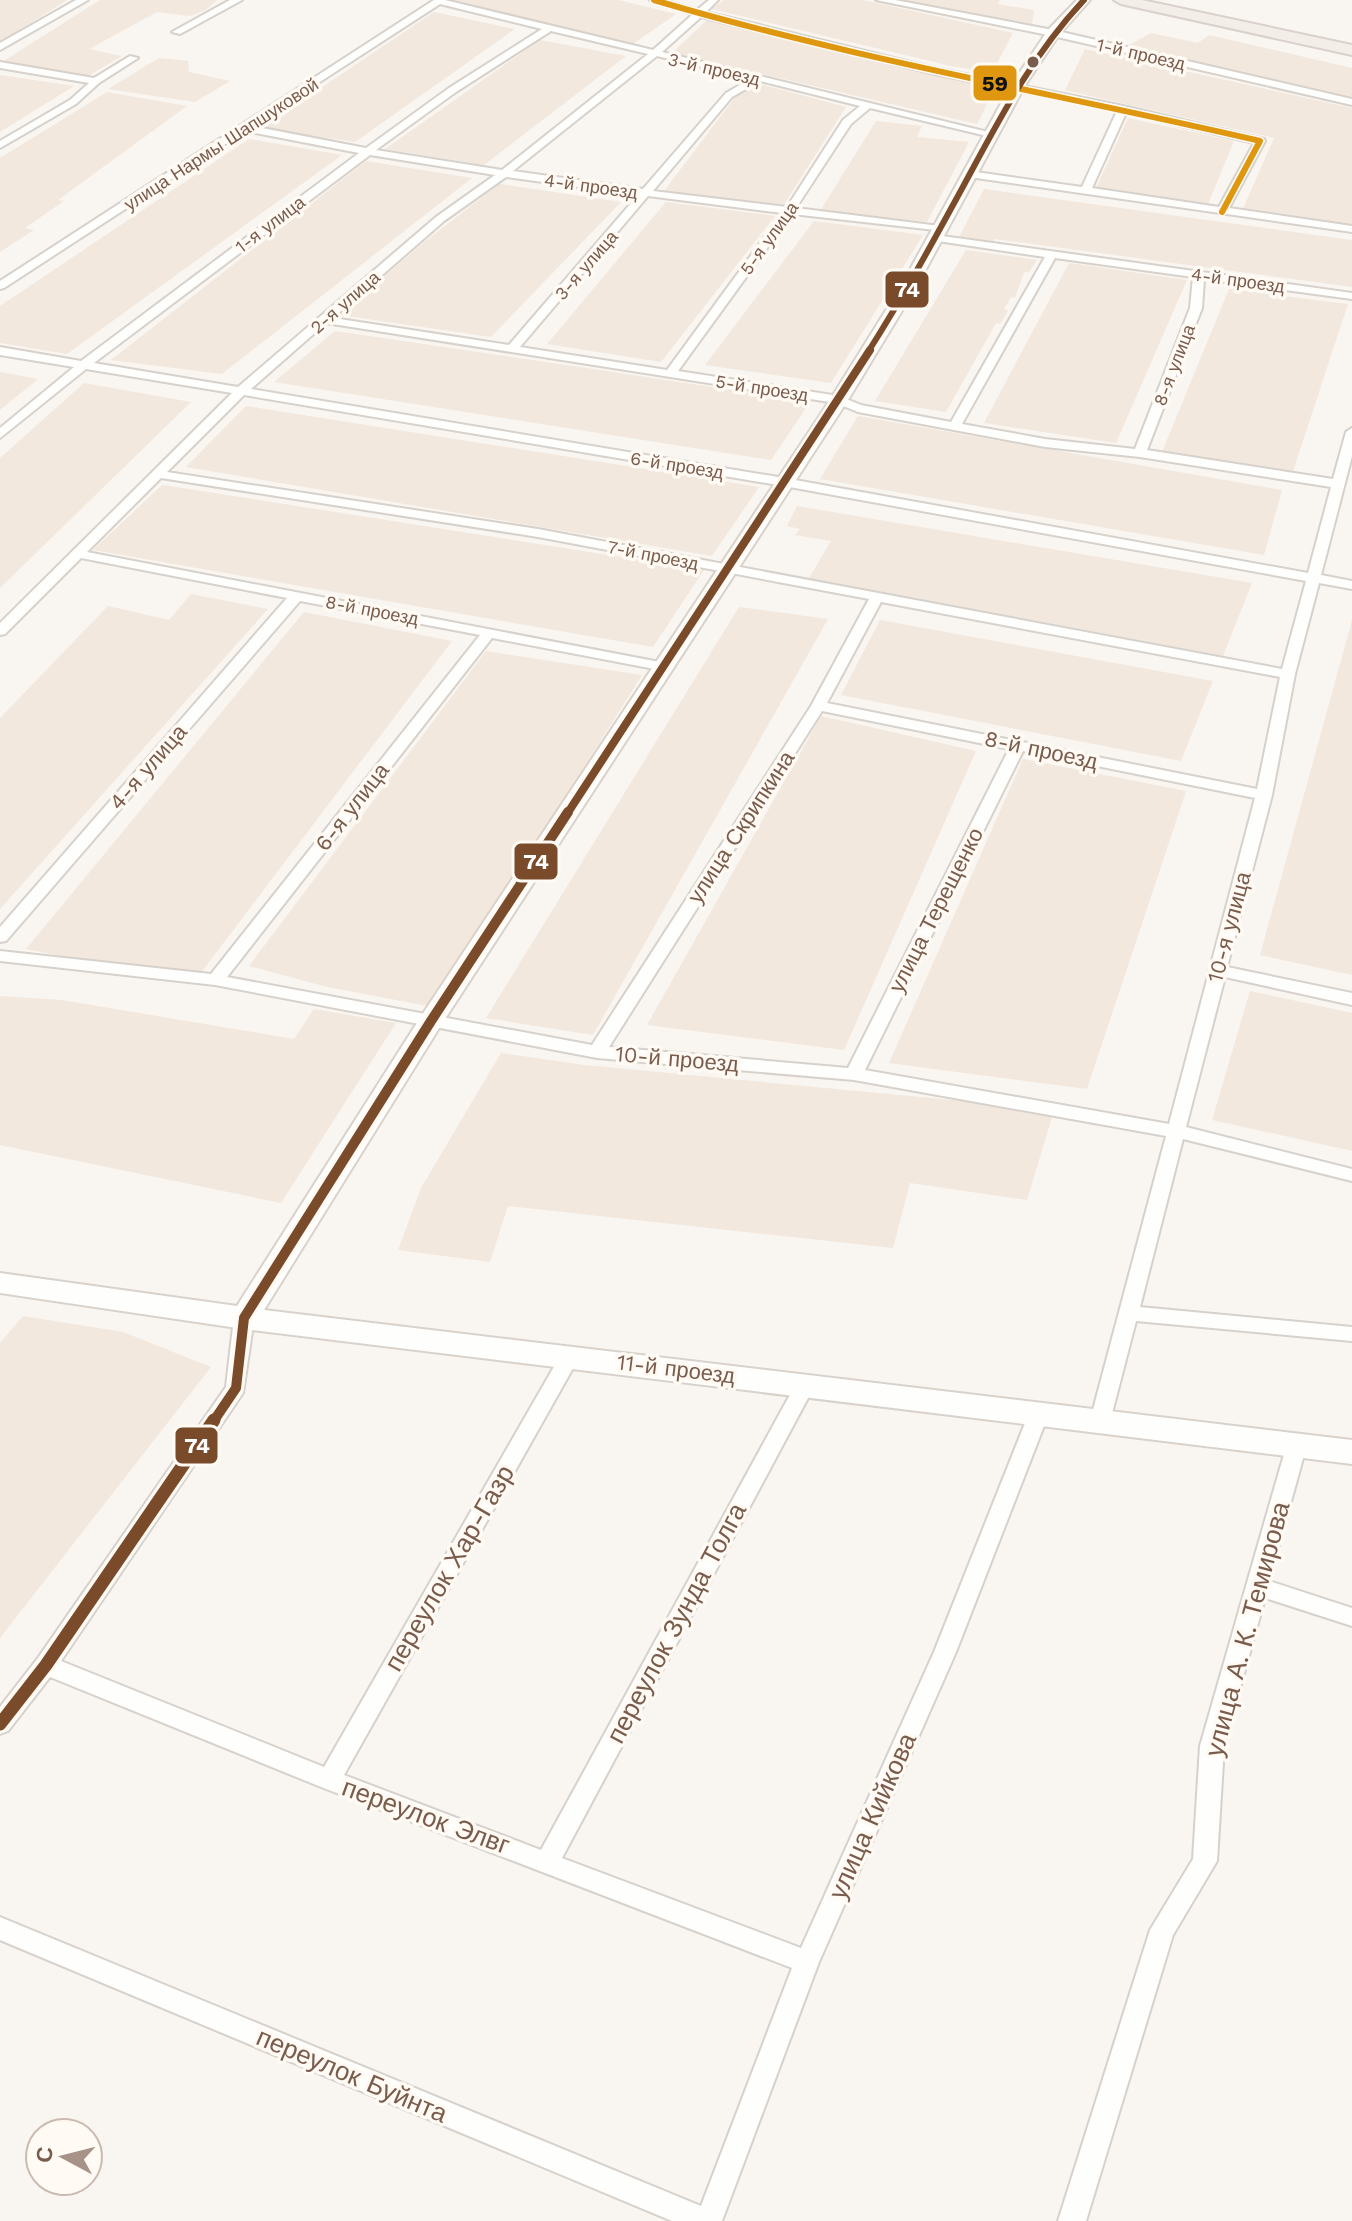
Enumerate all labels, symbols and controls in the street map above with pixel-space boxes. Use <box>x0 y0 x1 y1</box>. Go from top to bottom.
street label: 1-й проезд <box>1095 34 1188 74</box>
street label: 3-й проезд <box>666 48 762 90</box>
unlabelled marker <box>1025 54 1041 70</box>
line badge: 59 <box>972 64 1018 102</box>
text: 59 <box>982 71 1008 96</box>
street label: улица Нармы Шапшуковой <box>120 73 322 215</box>
street label: 4-й проезд <box>543 169 640 203</box>
street label: 1-я улица <box>231 190 310 257</box>
street label: 5-я улица <box>736 197 803 279</box>
street label: 3-я улица <box>550 225 622 304</box>
street label: 4-й проезд <box>1190 263 1287 297</box>
street label: 2-я улица <box>306 266 385 338</box>
line badge: 74 <box>884 270 930 309</box>
text: 74 <box>894 277 920 302</box>
street label: 8-я улица <box>1149 320 1200 409</box>
street label: 5-й проезд <box>714 370 810 406</box>
street label: 6-й проезд <box>629 447 726 483</box>
street label: 7-й проезд <box>606 536 701 574</box>
street label: 8-й проезд <box>324 591 421 629</box>
street label: 4-я улица <box>104 719 192 815</box>
street label: 8-й проезд <box>982 726 1100 774</box>
street label: улица Скрипкина <box>683 746 800 908</box>
street label: 6-я улица <box>310 758 394 856</box>
street label: улица Терещенко <box>884 824 988 996</box>
line badge: 74 <box>513 842 559 881</box>
text: 74 <box>523 849 549 874</box>
street label: 10-я улица <box>1202 868 1256 985</box>
street label: 10-й проезд <box>614 1041 740 1077</box>
street label: 11-й проезд <box>616 1349 737 1389</box>
line badge: 74 <box>174 1426 219 1465</box>
text: 74 <box>184 1433 210 1458</box>
street label: переулок Хар-Газр <box>378 1460 520 1676</box>
street label: переулок Зунда Толга <box>600 1497 752 1748</box>
street label: улица А. К. Темирова <box>1199 1498 1296 1760</box>
street label: улица Кийкова <box>822 1728 922 1904</box>
street label: переулок Элвг <box>338 1772 514 1860</box>
street label: переулок Буйнта <box>252 2021 452 2129</box>
north arrow <box>24 2117 104 2197</box>
text: С <box>31 2145 58 2164</box>

